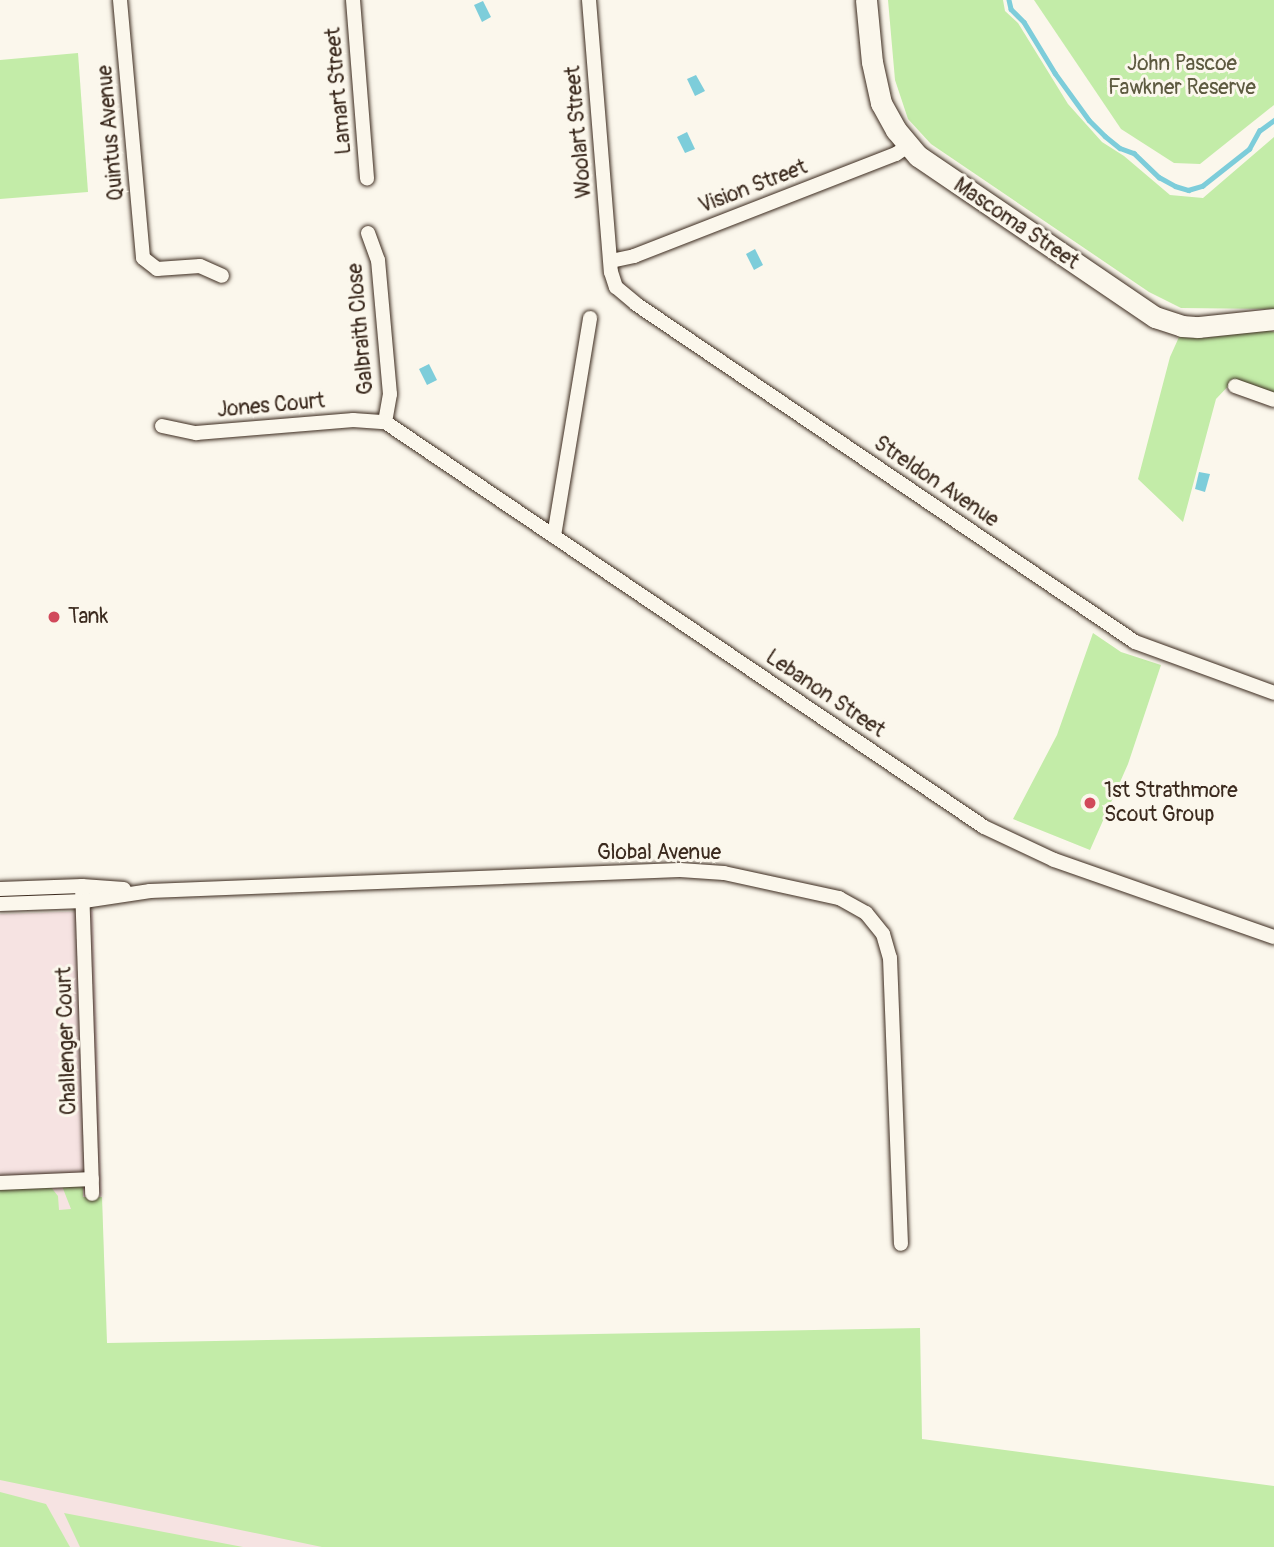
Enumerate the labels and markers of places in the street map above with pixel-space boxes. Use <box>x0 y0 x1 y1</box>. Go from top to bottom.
place label: Tank <box>68 604 108 630</box>
marker: Tank <box>46 609 62 625</box>
place label: 1st Strathmore Scout Group <box>1104 778 1238 828</box>
marker: 1st Strathmore Scout Group <box>1082 795 1098 811</box>

